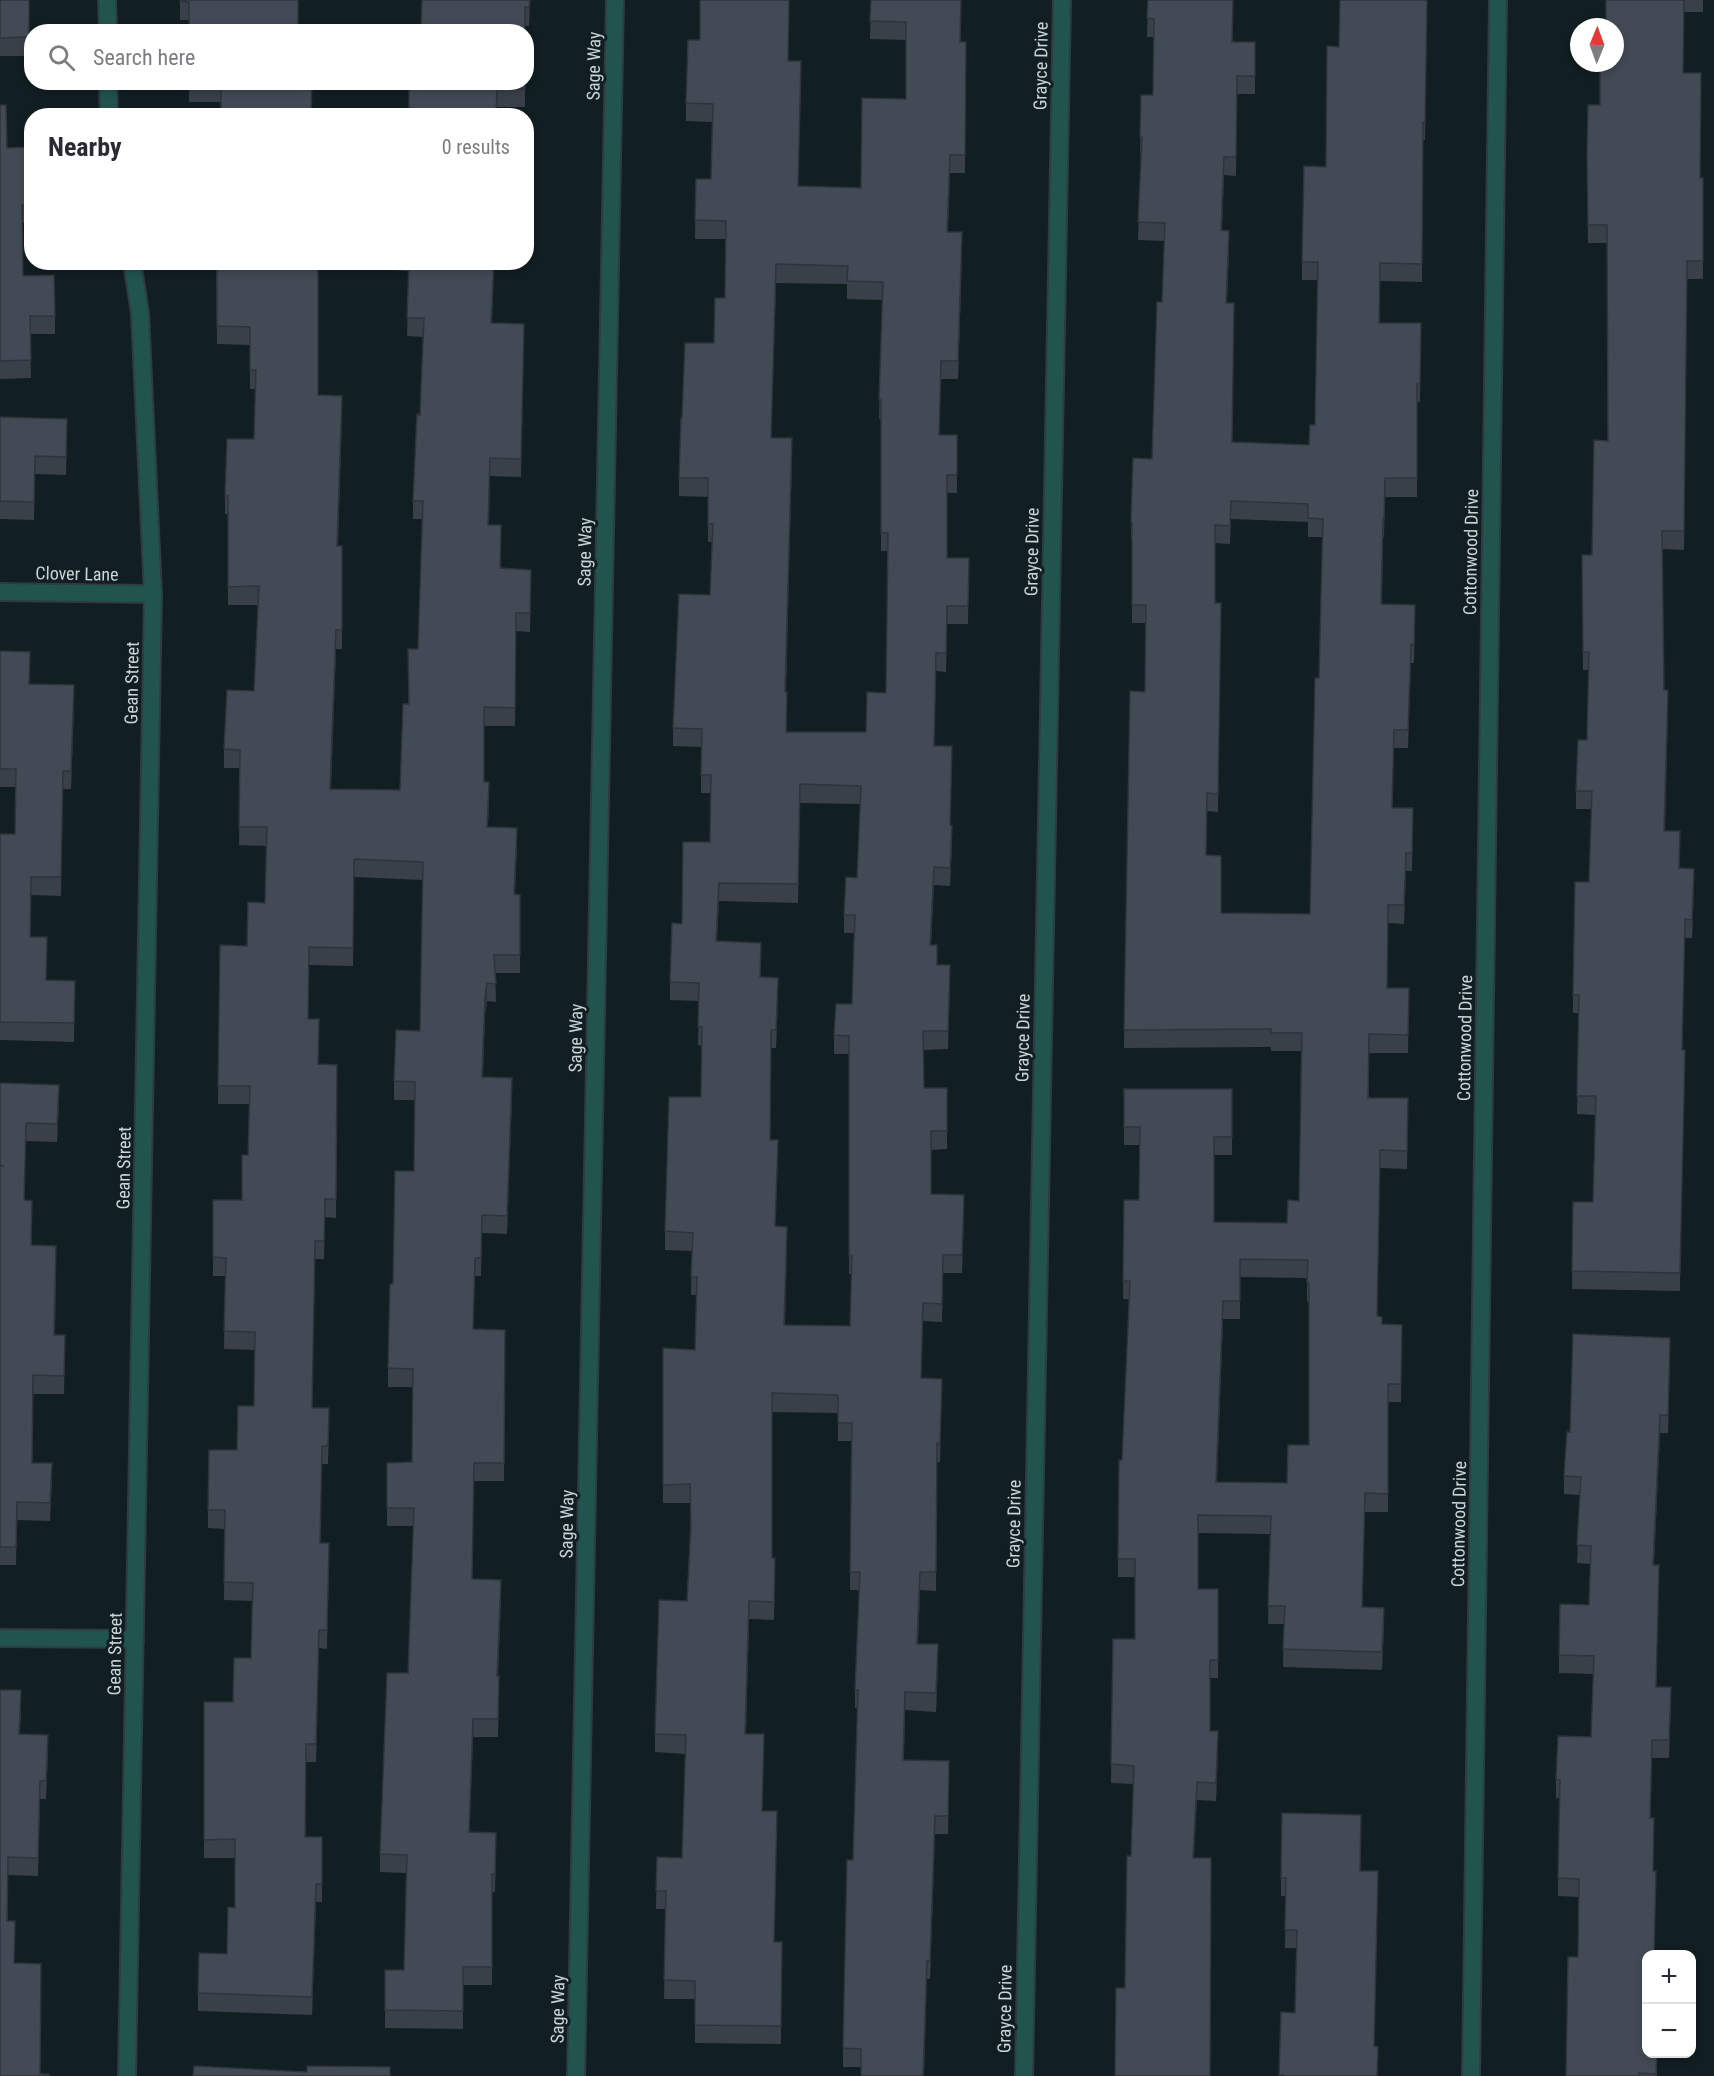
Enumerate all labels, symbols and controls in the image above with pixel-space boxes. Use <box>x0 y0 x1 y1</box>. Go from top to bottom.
north arrow <box>1570 18 1624 72</box>
street label: Grayce Drive <box>1029 22 1052 110</box>
search box <box>24 24 534 90</box>
street label: Sage Way <box>582 31 605 101</box>
icon: search <box>45 41 78 74</box>
text: Search here <box>93 45 195 70</box>
text: Nearby <box>48 132 122 162</box>
text: 0 results <box>442 135 510 159</box>
street label: Cottonwood Drive <box>1459 489 1482 615</box>
street label: Grayce Drive <box>1020 508 1043 596</box>
street label: Sage Way <box>573 517 596 587</box>
street label: Clover Lane <box>35 562 119 585</box>
street label: Gean Street <box>120 641 143 725</box>
street label: Cottonwood Drive <box>1453 975 1476 1101</box>
street label: Grayce Drive <box>1011 994 1034 1082</box>
street label: Sage Way <box>564 1003 587 1073</box>
street label: Gean Street <box>112 1126 135 1210</box>
street label: Cottonwood Drive <box>1447 1461 1470 1587</box>
street label: Grayce Drive <box>1002 1480 1025 1568</box>
street label: Sage Way <box>555 1489 578 1559</box>
street label: Gean Street <box>103 1612 126 1696</box>
map controls <box>1642 1950 1696 2058</box>
button: + <box>1642 1950 1696 2004</box>
street label: Grayce Drive <box>993 1965 1016 2053</box>
street label: Sage Way <box>546 1974 569 2044</box>
button: − <box>1642 2004 1696 2058</box>

